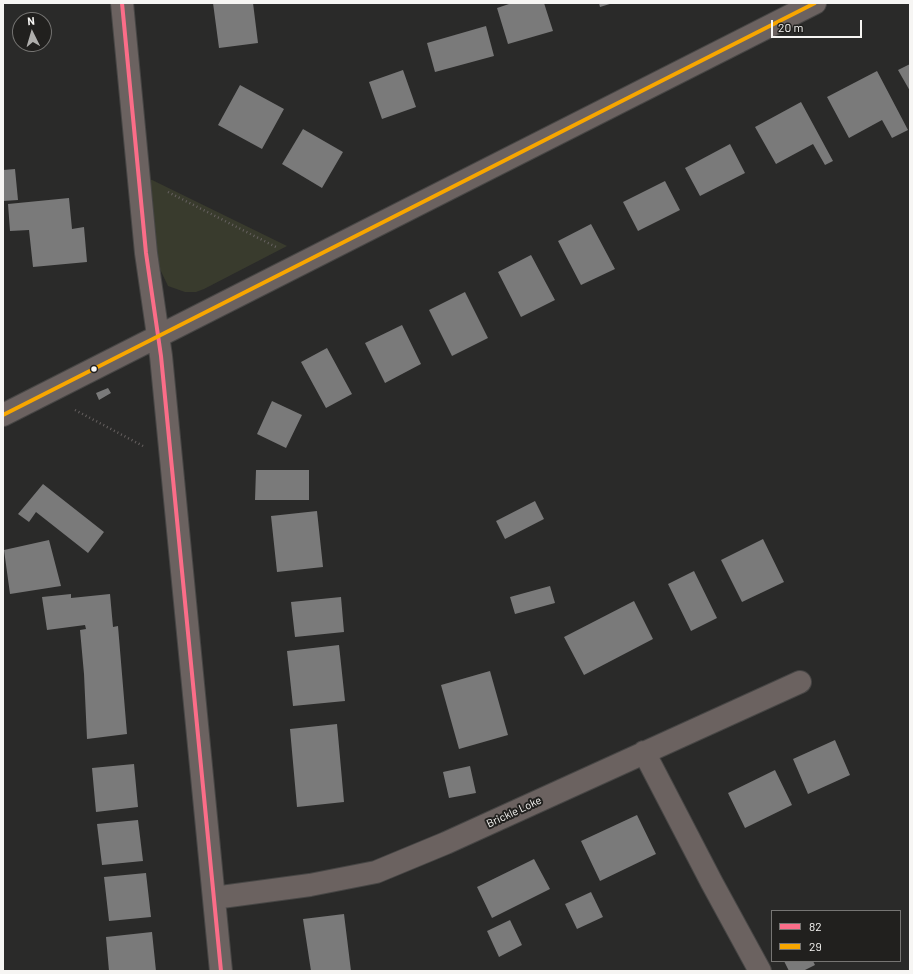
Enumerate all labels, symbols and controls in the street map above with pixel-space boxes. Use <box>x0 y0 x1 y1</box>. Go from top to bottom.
north arrow <box>12 12 52 52</box>
scale bar <box>773 12 864 38</box>
text: N <box>27 14 35 27</box>
text: 20 m <box>778 20 804 34</box>
unlabelled marker <box>89 364 99 374</box>
street label: Brickle Loke <box>485 794 543 830</box>
legend <box>771 910 901 962</box>
text: 82 <box>809 919 822 933</box>
text: 29 <box>809 939 822 953</box>

